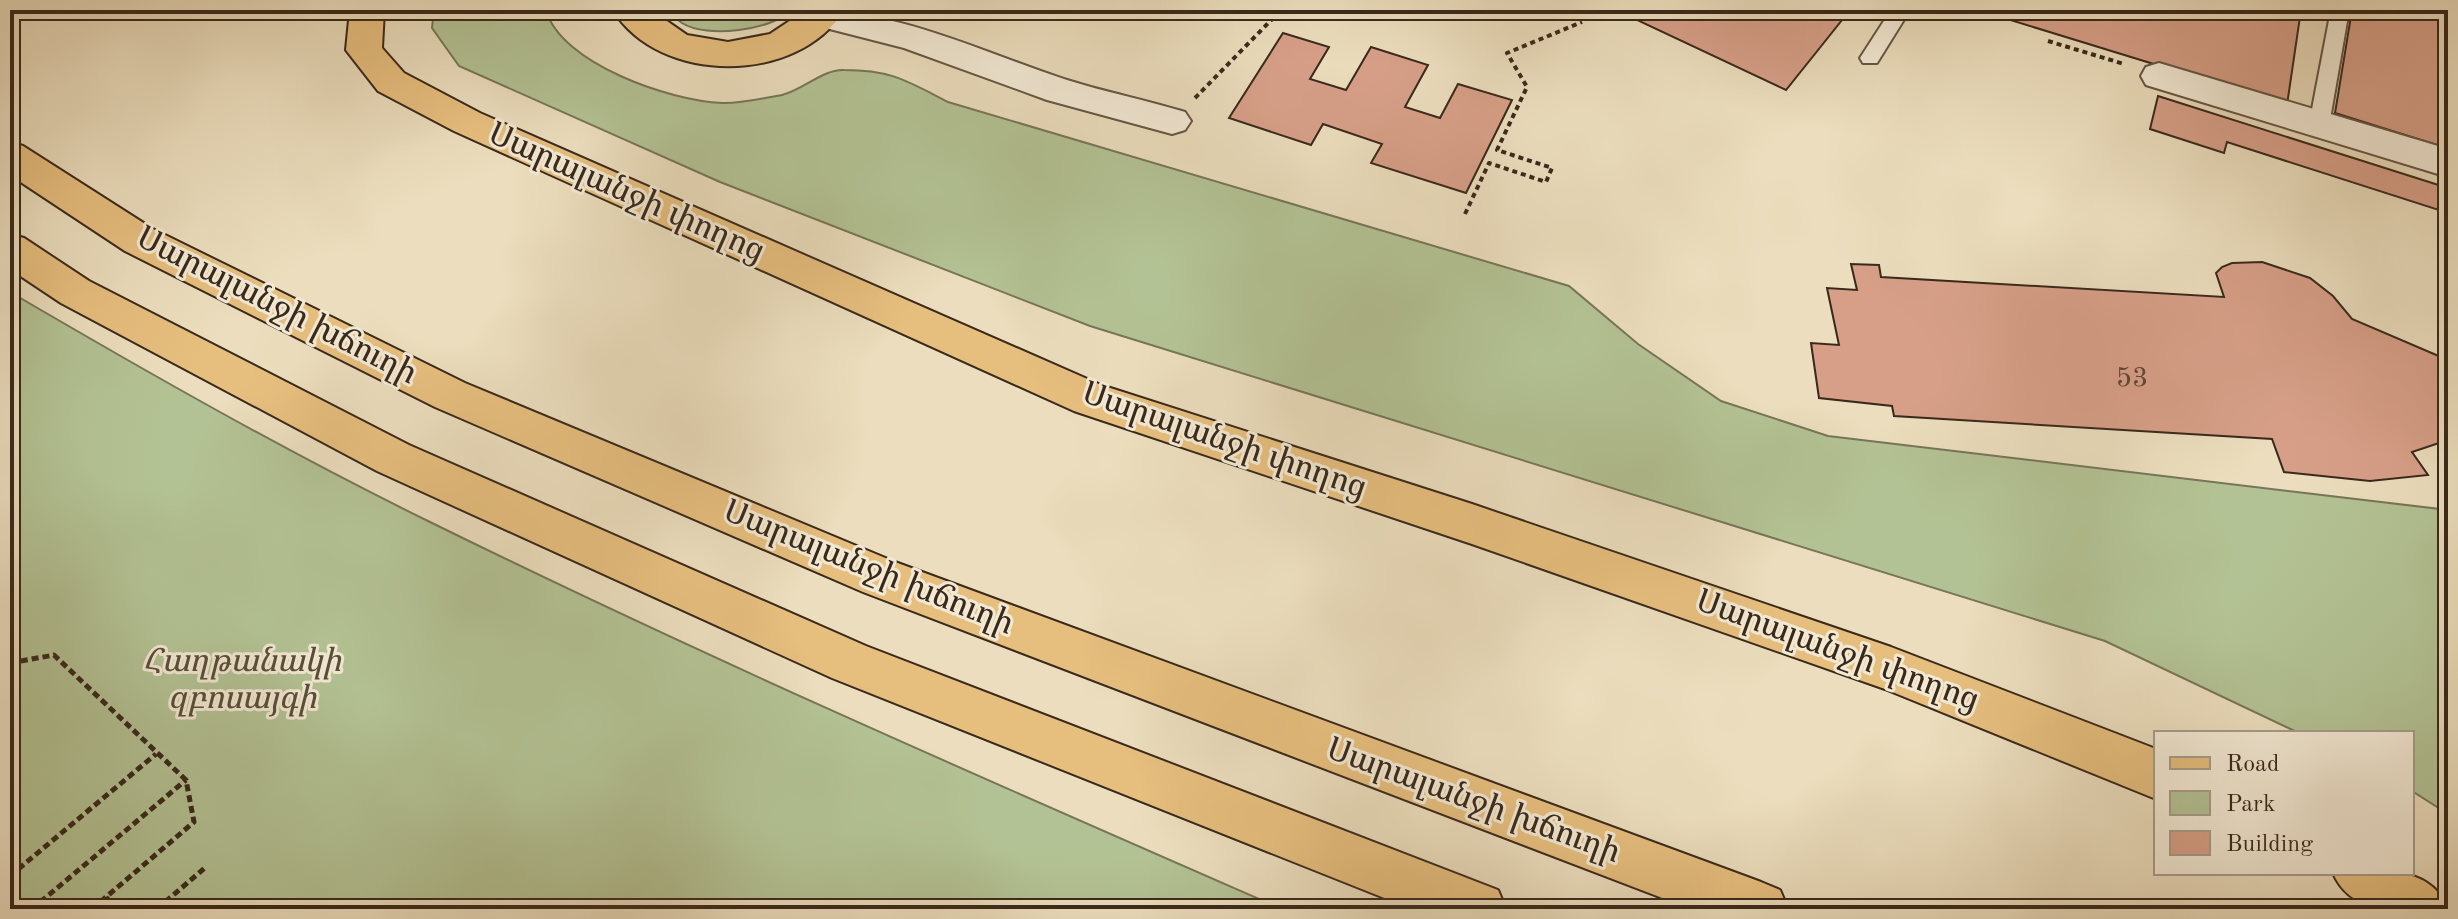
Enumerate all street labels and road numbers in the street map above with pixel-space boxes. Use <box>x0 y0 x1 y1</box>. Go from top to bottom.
street label: Սարալանջի փողոց <box>483 119 769 269</box>
street label: Սարալանջի խճուղի <box>131 223 421 391</box>
street label: Սարալանջի փողոց <box>1078 378 1370 506</box>
street label: Սարալանջի խճուղի <box>719 496 1017 642</box>
street label: Սարալանջի փողոց <box>1691 586 1983 718</box>
street label: Սարալանջի խճուղի <box>1322 734 1624 870</box>

